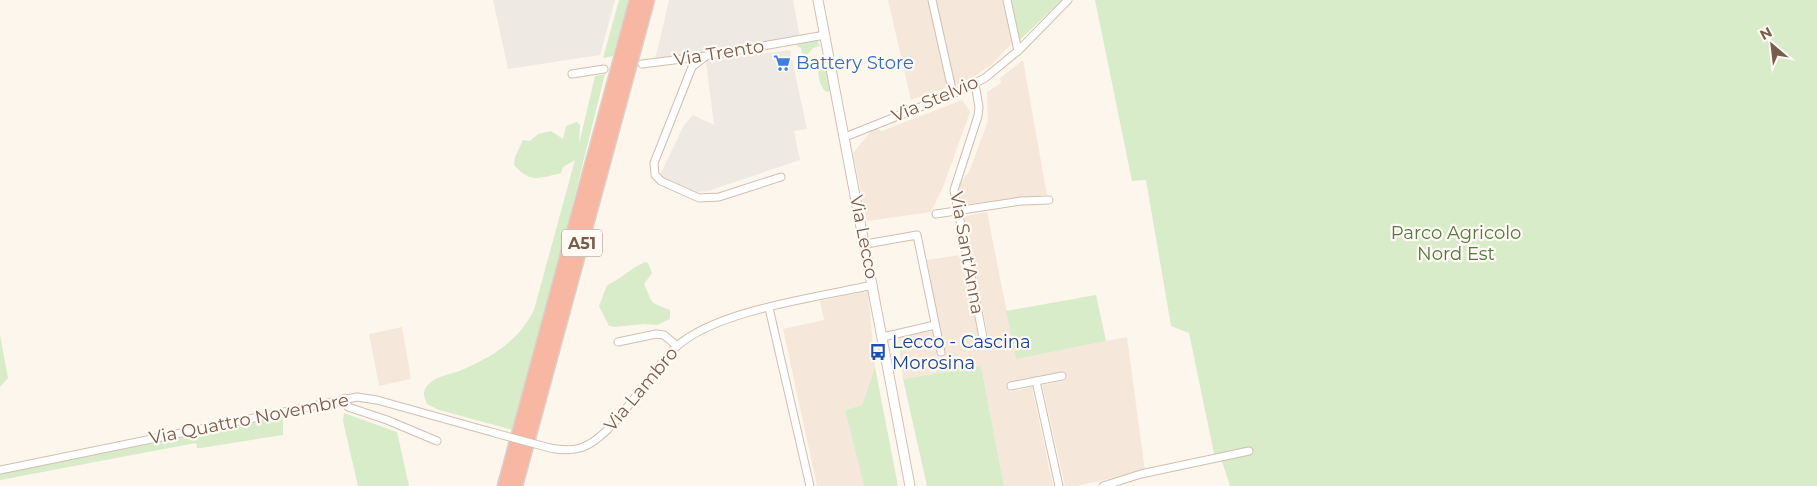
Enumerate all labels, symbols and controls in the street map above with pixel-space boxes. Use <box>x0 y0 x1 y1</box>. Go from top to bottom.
north arrow <box>1747 20 1797 70</box>
text: N <box>1757 23 1775 44</box>
street label: Via Trento <box>672 35 766 71</box>
place label: Battery Store <box>796 52 914 74</box>
supermarket icon: Battery Store <box>772 53 792 73</box>
street label: Via Stelvio <box>888 71 982 127</box>
street label: Via Sant'Anna <box>945 190 989 316</box>
street label: Via Lecco <box>845 193 883 281</box>
park label: Parco Agricolo Nord Est <box>1391 222 1521 265</box>
road number: A51 <box>562 230 602 256</box>
place label: Lecco - Cascina Morosina <box>892 331 1031 374</box>
street label: Via Lambro <box>599 342 683 436</box>
bus stop icon: Lecco - Cascina Morosina <box>868 342 888 362</box>
street label: Via Quattro Novembre <box>147 389 351 449</box>

